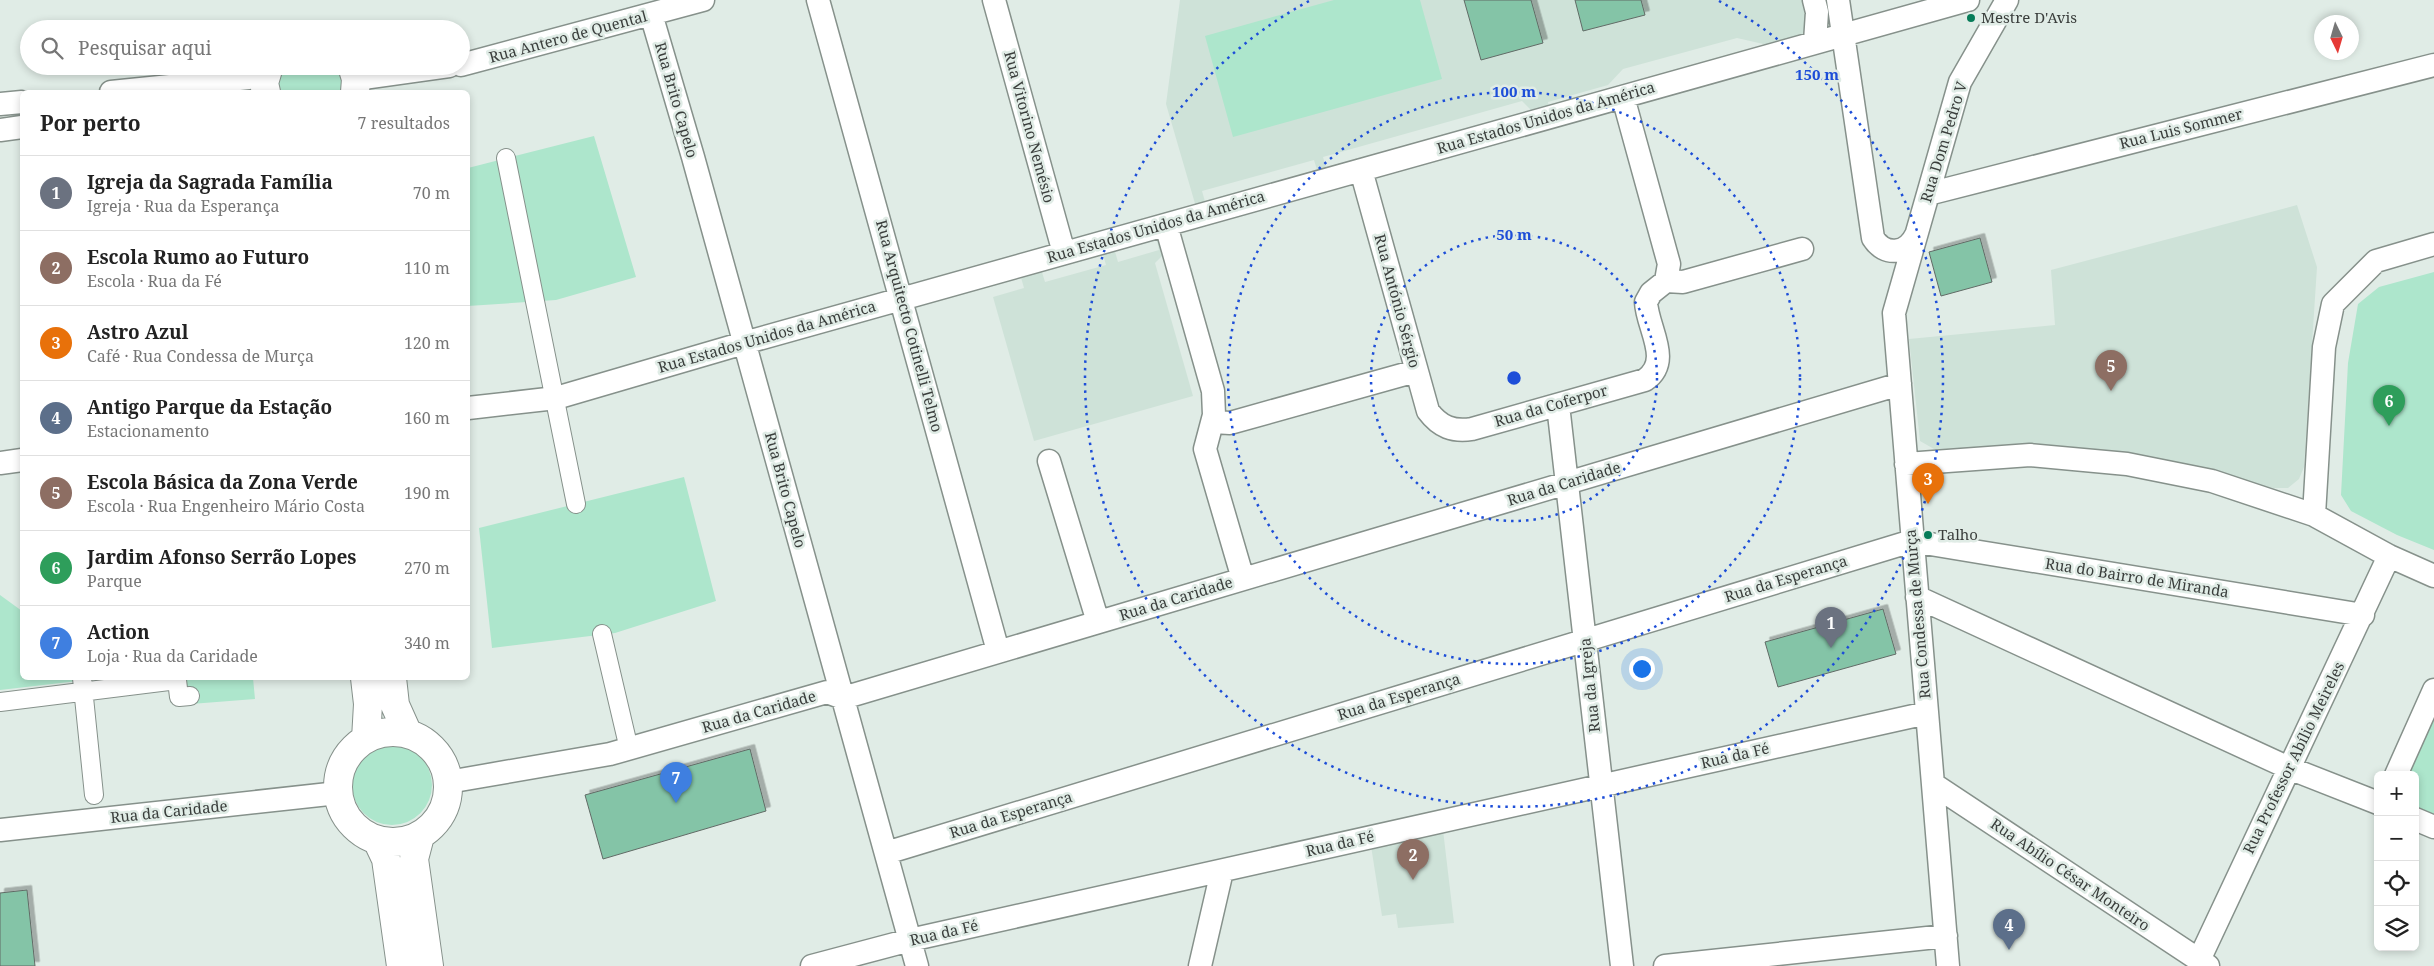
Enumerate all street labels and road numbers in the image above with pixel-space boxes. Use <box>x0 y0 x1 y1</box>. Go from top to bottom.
street label: Rua Antero de Quental <box>487 5 649 67</box>
street label: Rua Brito Capelo <box>651 40 703 160</box>
street label: Rua Vitorino Nemésio <box>1000 49 1060 205</box>
street label: Rua Estados Unidos da América <box>1434 76 1657 158</box>
street label: Rua Dom Pedro V <box>1915 78 1971 205</box>
street label: Rua Luis Sommer <box>2117 103 2244 153</box>
street label: Rua Estados Unidos da América <box>1044 185 1267 267</box>
street label: Rua Arquitecto Cotinelli Telmo <box>872 217 948 434</box>
street label: Rua António Sérgio <box>1370 232 1425 370</box>
street label: Rua Estados Unidos da América <box>655 295 878 377</box>
street label: Rua da Coferpor <box>1492 379 1610 431</box>
street label: Rua Brito Capelo <box>761 429 811 550</box>
street label: Rua da Caridade <box>1505 456 1623 510</box>
street label: Rua Condessa de Murça <box>1900 529 1934 700</box>
street label: Rua da Esperança <box>1722 550 1850 606</box>
street label: Rua do Bairro de Miranda <box>2044 553 2230 601</box>
street label: Rua da Caridade <box>1117 571 1235 625</box>
street label: Rua da Igreja <box>1574 637 1604 733</box>
street label: Rua Professor Abílio Meireles <box>2238 658 2348 857</box>
street label: Rua da Esperança <box>1335 668 1463 724</box>
street label: Rua da Caridade <box>699 685 818 737</box>
street label: Rua da Fé <box>1699 737 1771 773</box>
street label: Rua da Esperança <box>947 786 1075 842</box>
street label: Rua da Caridade <box>109 795 228 827</box>
street label: Rua Abílio César Monteiro <box>1987 813 2154 935</box>
street label: Rua da Fé <box>1304 825 1376 861</box>
street label: Rua da Fé <box>908 914 980 950</box>

